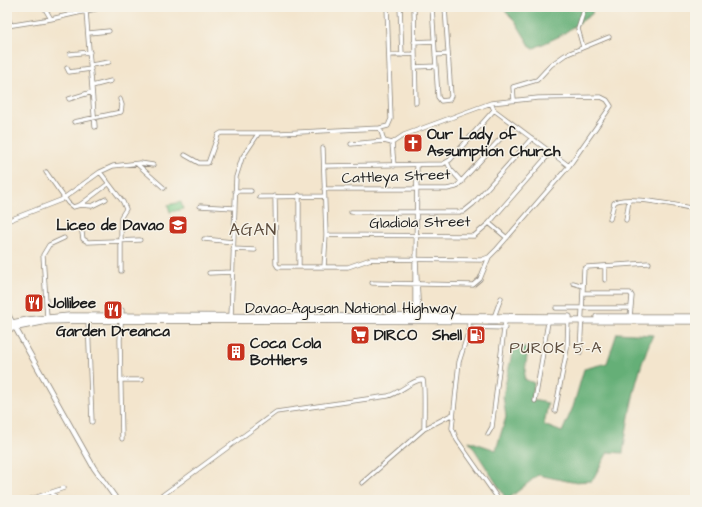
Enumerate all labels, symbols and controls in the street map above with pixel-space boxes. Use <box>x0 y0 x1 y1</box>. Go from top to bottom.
place label: Our Lady of Assumption Church <box>427 124 561 162</box>
church icon: Our Lady of Assumption Church <box>402 132 424 154</box>
street label: Cattleya Street <box>341 164 451 190</box>
street label: Gladiola Street <box>369 211 471 234</box>
school or university icon: Liceo de Davao <box>167 214 189 236</box>
place label: Liceo de Davao <box>56 215 165 236</box>
district label: AGAN <box>229 218 277 242</box>
restaurant icon: Jollibee <box>23 292 45 314</box>
place label: Jollibee <box>47 293 96 314</box>
street label: Davao-Agusan National Highway <box>245 298 457 320</box>
restaurant icon: Garden Dreanca <box>102 299 124 321</box>
place label: Garden Dreanca <box>56 321 170 342</box>
supermarket icon: DIRCO <box>349 324 371 346</box>
fuel station icon: Shell <box>465 324 487 346</box>
place label: DIRCO <box>374 325 417 346</box>
place label: Shell <box>431 325 463 346</box>
place label: Coca Cola Bottlers <box>250 333 322 371</box>
district label: PUROK 5-A <box>510 337 602 359</box>
building icon: Coca Cola Bottlers <box>225 341 247 363</box>

